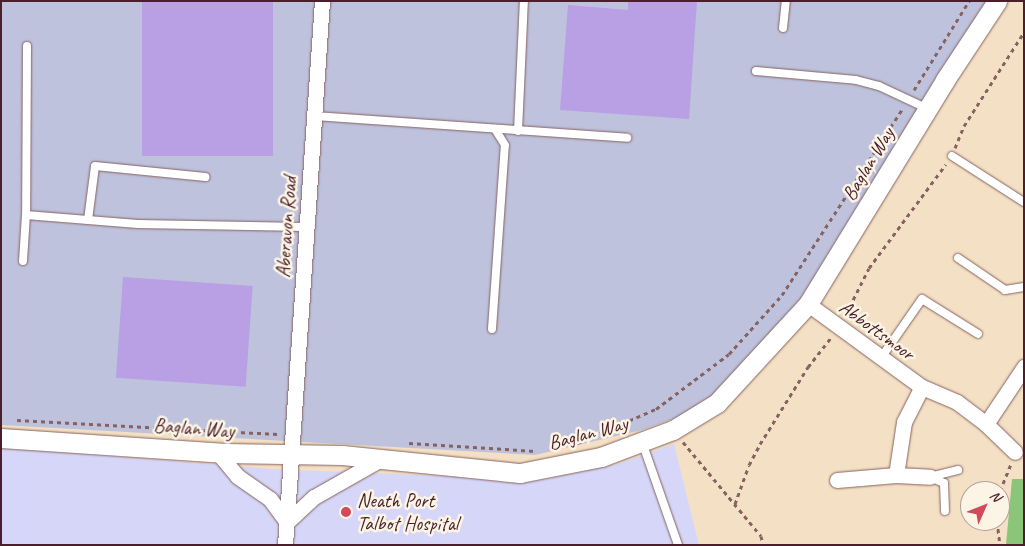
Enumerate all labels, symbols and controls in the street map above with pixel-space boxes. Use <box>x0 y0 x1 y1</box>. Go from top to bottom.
street label: Baglan Way <box>837 123 899 205</box>
street label: Aberavon Road <box>270 176 302 278</box>
street label: Abbottsmoor <box>835 295 919 365</box>
street label: Baglan Way <box>546 411 630 455</box>
street label: Baglan Way <box>153 413 235 443</box>
north arrow <box>960 481 1010 531</box>
text: N <box>986 487 1005 505</box>
place label: Neath Port Talbot Hospital <box>357 489 458 536</box>
marker: Neath Port Talbot Hospital <box>339 505 353 519</box>

